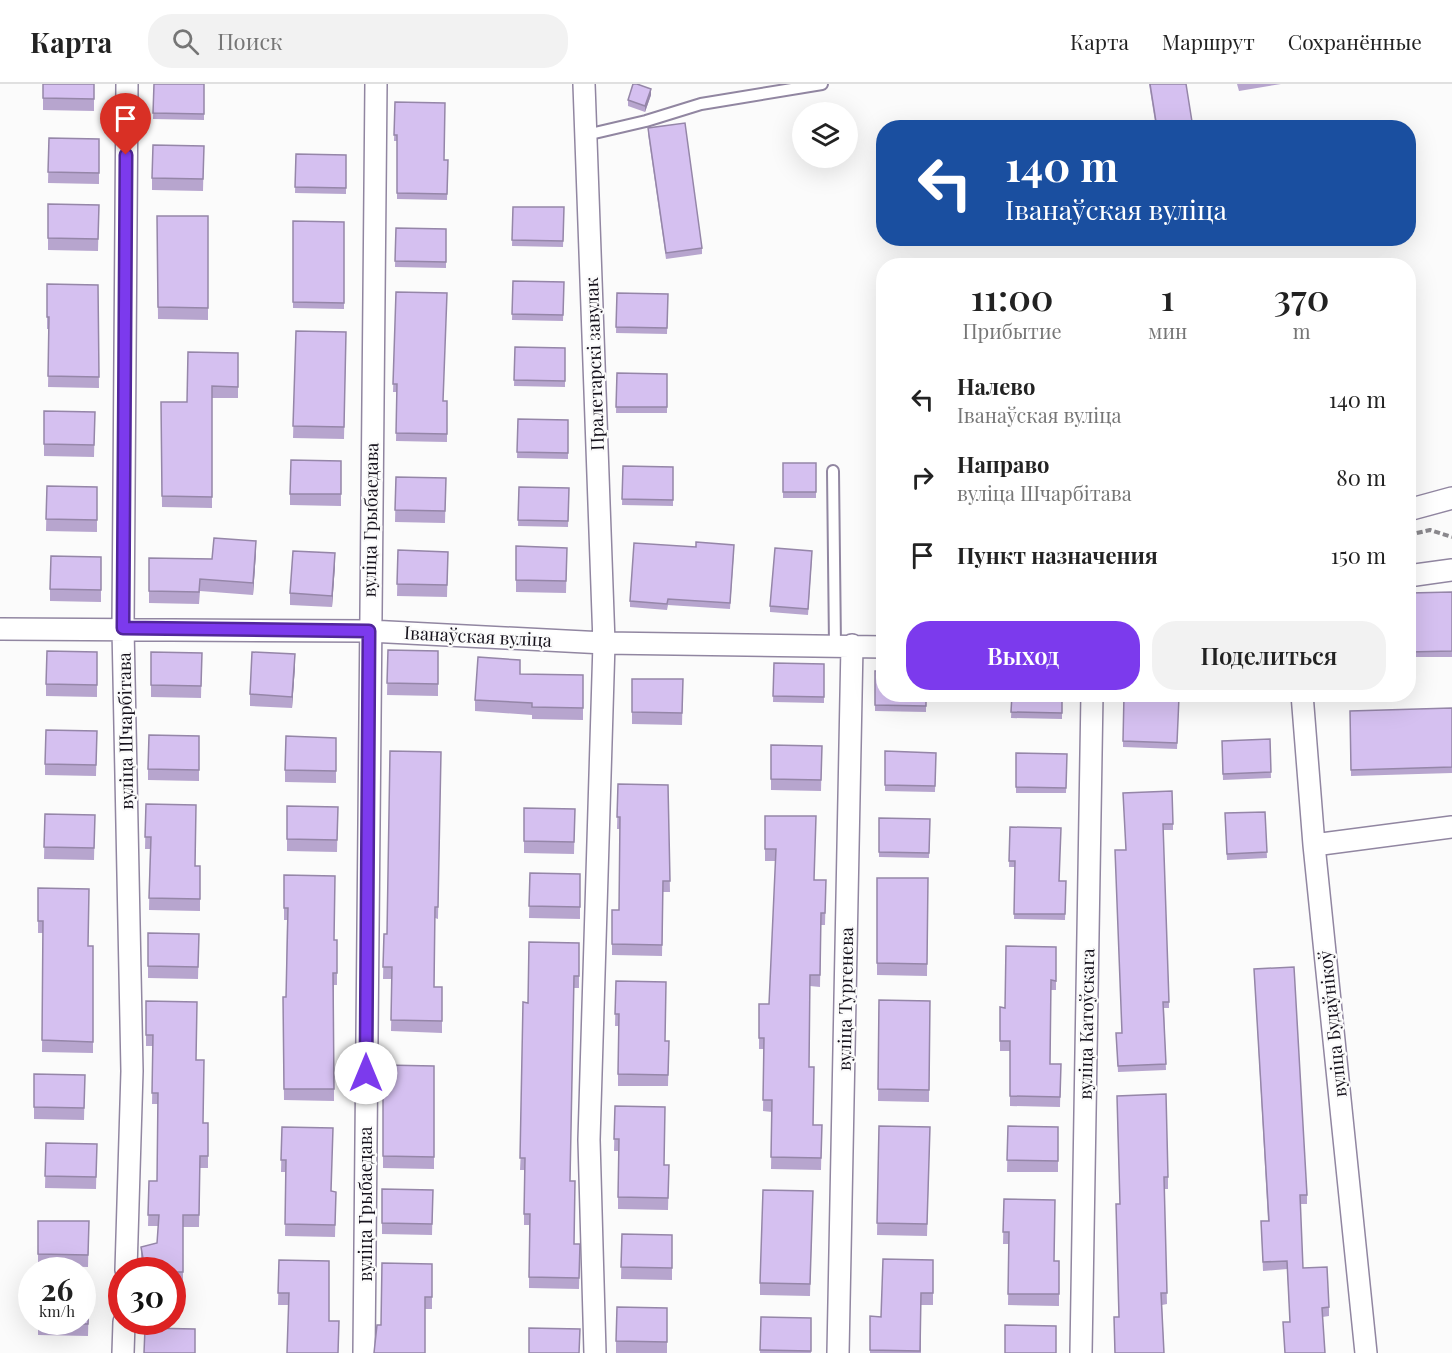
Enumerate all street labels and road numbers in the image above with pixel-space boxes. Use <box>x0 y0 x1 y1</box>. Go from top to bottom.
street label: Пралетарскі завулак <box>579 277 609 451</box>
street label: вуліца Грыбаедава <box>357 442 383 598</box>
street label: Іванаўская вуліца <box>403 620 553 652</box>
street label: вуліца Шчарбітава <box>112 652 138 810</box>
street label: вуліца Тургенева <box>832 927 858 1071</box>
street label: вуліца Катоўскага <box>1073 948 1099 1100</box>
street label: вуліца Будаўнікоў <box>1312 950 1352 1098</box>
street label: вуліца Грыбаедава <box>353 1127 377 1281</box>

